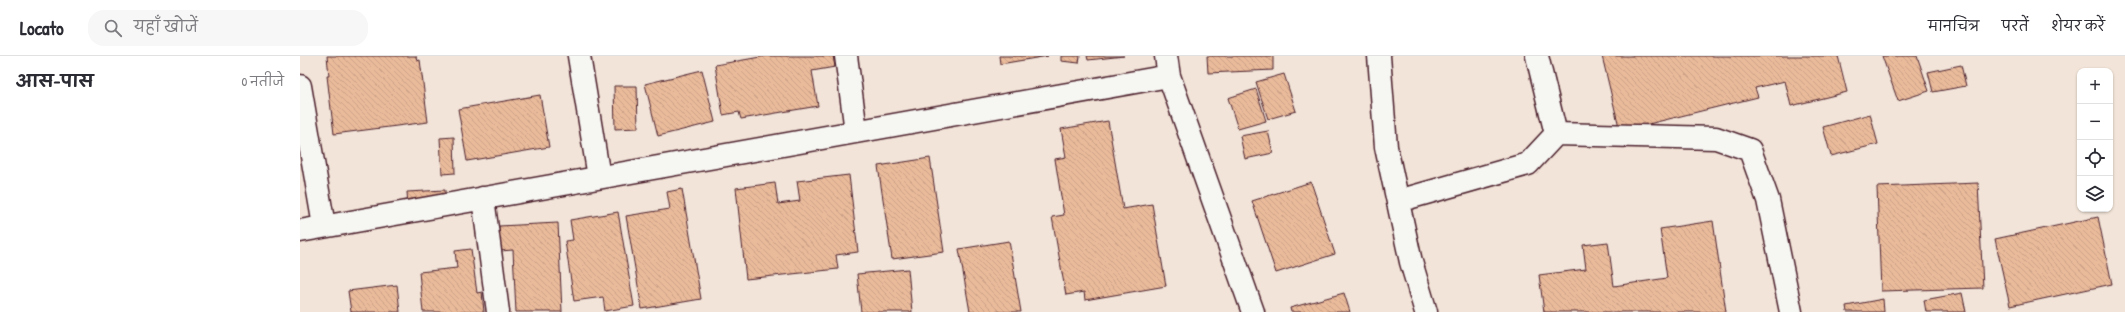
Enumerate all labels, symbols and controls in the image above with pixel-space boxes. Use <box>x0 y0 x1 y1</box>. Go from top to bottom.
search box <box>88 10 368 46</box>
text: Locato <box>20 15 64 41</box>
text: यहाँ खोजें <box>134 16 198 37</box>
text: मानचित्र <box>1928 16 1979 35</box>
text: परतें <box>2001 16 2029 35</box>
text: शेयर करें <box>2051 16 2105 35</box>
icon: search <box>102 17 124 39</box>
map controls <box>2077 68 2113 212</box>
button: + <box>2077 68 2113 104</box>
text: आस-पास <box>16 69 94 92</box>
text: 0 नतीजे <box>241 72 284 90</box>
button: − <box>2077 104 2113 140</box>
button: locate <box>2077 140 2113 176</box>
button: layers <box>2077 176 2113 212</box>

